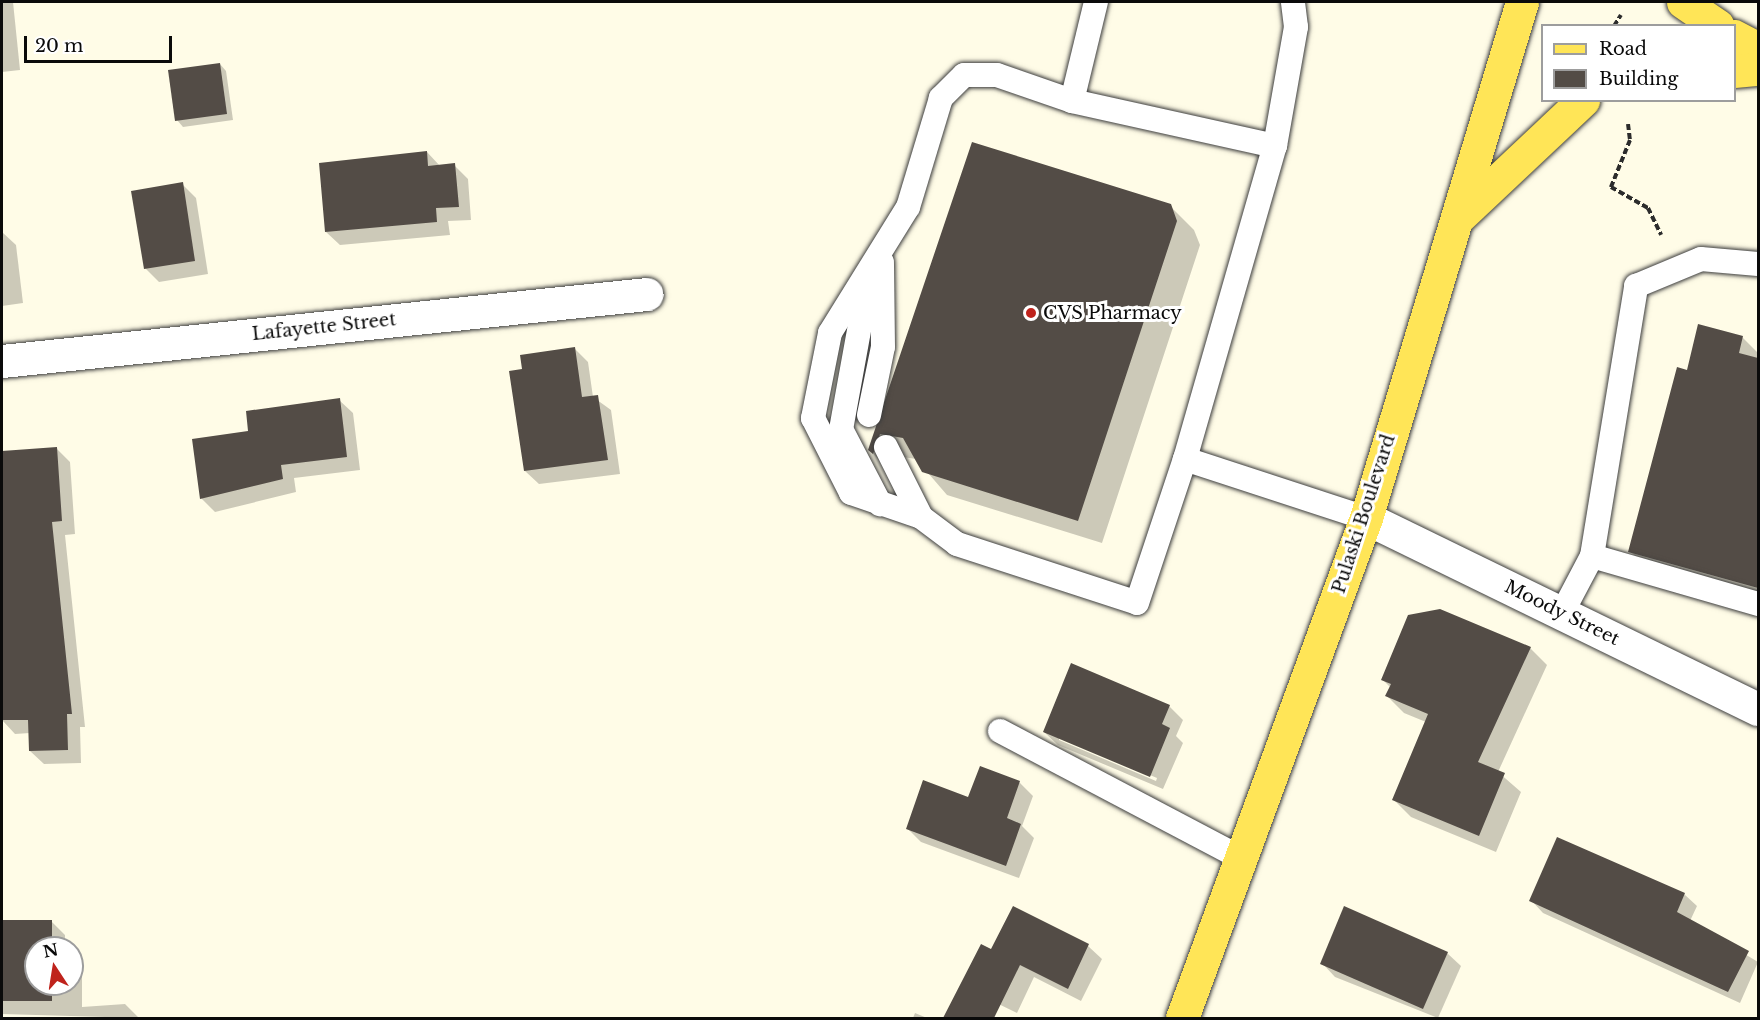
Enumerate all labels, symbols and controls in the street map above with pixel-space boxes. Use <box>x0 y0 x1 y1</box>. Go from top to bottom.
scale bar <box>27 24 176 62</box>
legend <box>1541 24 1736 102</box>
text: 20 m <box>35 35 83 57</box>
text: Road <box>1599 38 1647 60</box>
text: Building <box>1599 68 1678 90</box>
place label: CVS Pharmacy <box>1043 302 1182 324</box>
marker: CVS Pharmacy <box>1024 306 1038 320</box>
street label: Lafayette Street <box>251 309 397 345</box>
street label: Pulaski Boulevard <box>1328 432 1400 596</box>
street label: Moody Street <box>1501 576 1623 650</box>
north arrow <box>24 936 84 996</box>
text: N <box>41 939 60 962</box>

